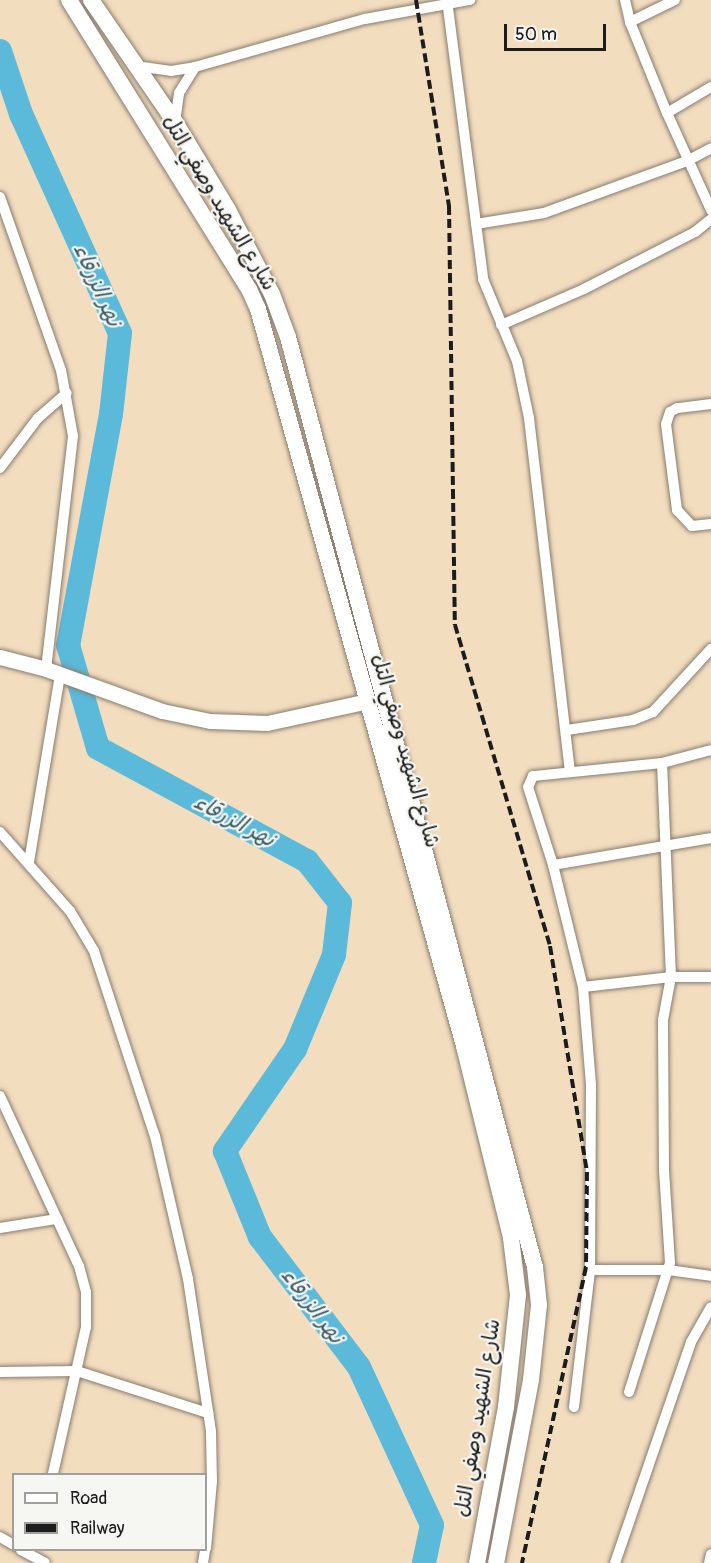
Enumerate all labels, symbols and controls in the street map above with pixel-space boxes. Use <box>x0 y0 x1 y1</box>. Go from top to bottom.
scale bar <box>507 12 609 50</box>
text: 50 m <box>515 23 557 46</box>
street label: شارع الشهيد وصفي التل <box>157 111 281 295</box>
water label: نهر الزرقاء <box>67 240 127 330</box>
street label: شارع الشهيد وصفي التل <box>365 651 445 851</box>
water label: نهر الزرقاء <box>189 789 279 853</box>
water label: نهر الزرقاء <box>275 1263 349 1349</box>
street label: شارع الشهيد وصفي التل <box>450 1317 506 1519</box>
legend <box>12 1473 207 1551</box>
text: Road <box>70 1487 107 1510</box>
text: Railway <box>70 1517 125 1540</box>

